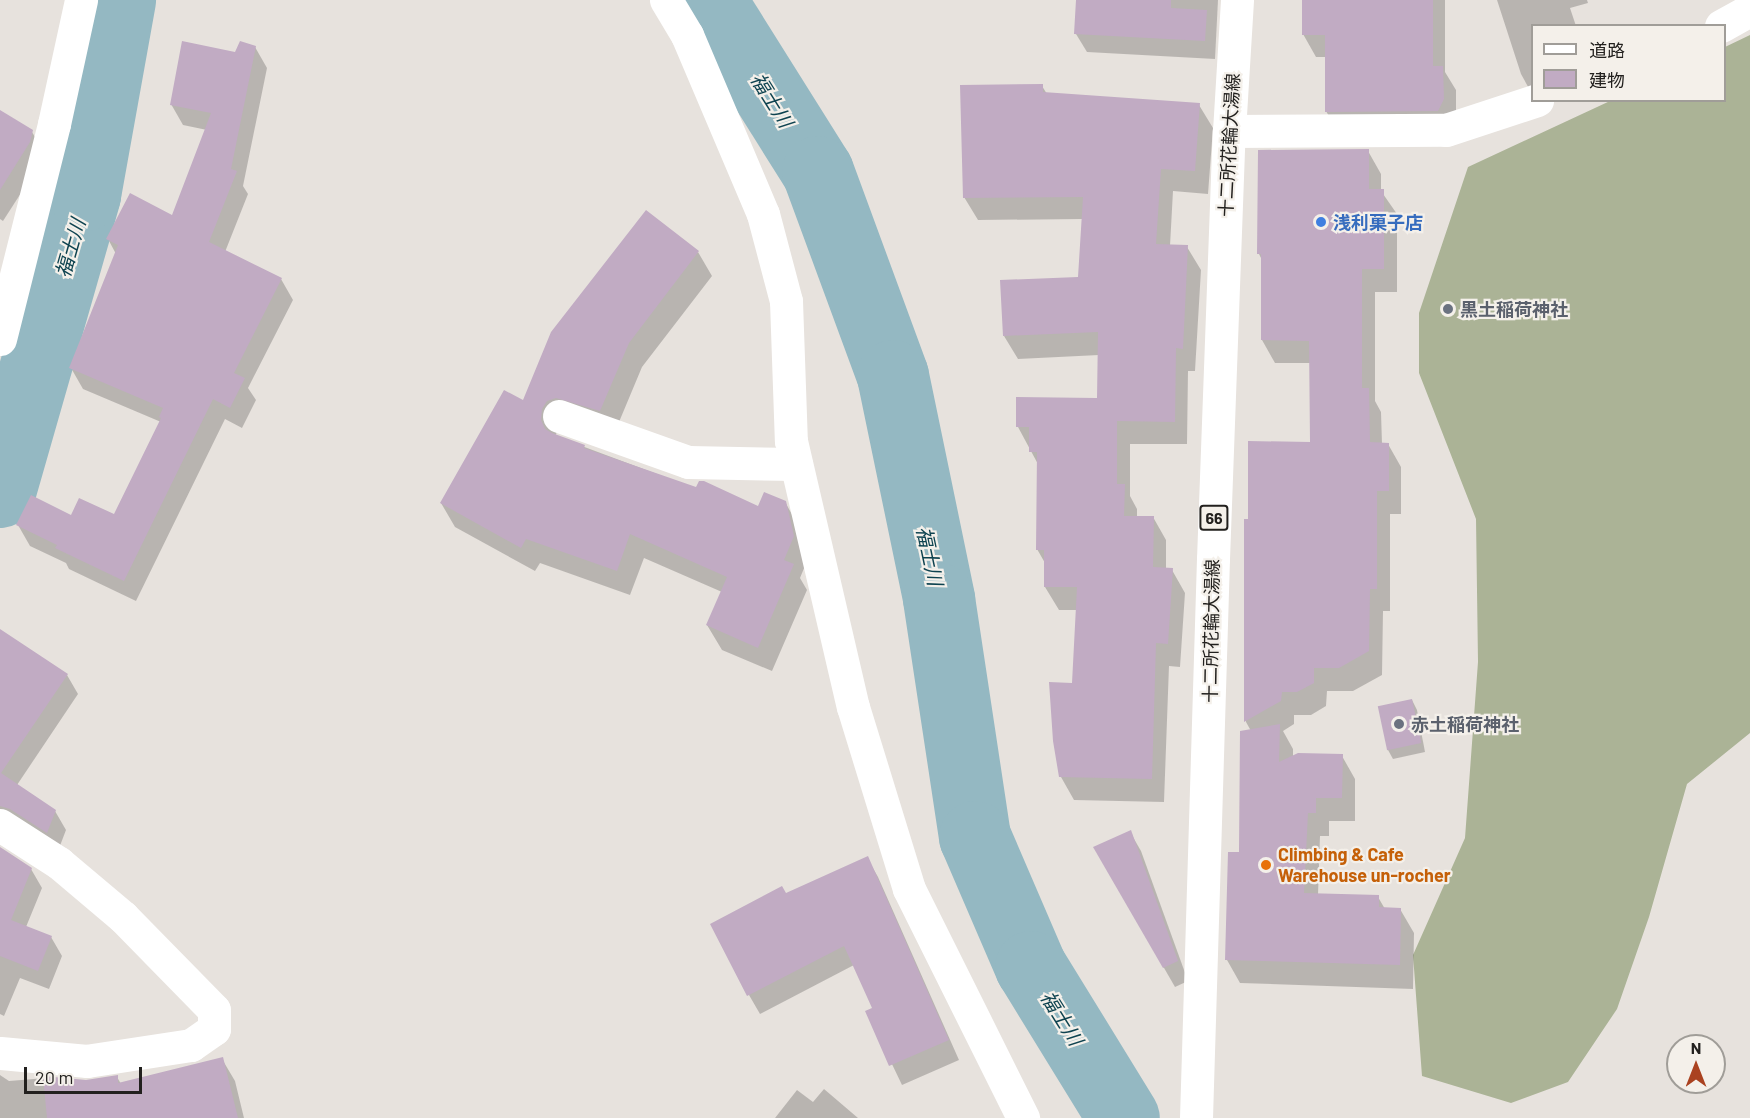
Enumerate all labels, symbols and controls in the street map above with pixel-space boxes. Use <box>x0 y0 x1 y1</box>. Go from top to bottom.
legend <box>1531 24 1726 102</box>
text: 道路 <box>1589 39 1625 61</box>
water label: 福士川 <box>746 68 798 132</box>
text: 建物 <box>1589 69 1625 91</box>
street label: 十二所花輪大湯線 <box>1214 73 1244 217</box>
place label: 浅利菓子店 <box>1333 211 1423 233</box>
marker: 浅利菓子店 <box>1314 215 1328 229</box>
water label: 福士川 <box>50 216 90 280</box>
place label: 黒土稲荷神社 <box>1460 298 1568 320</box>
marker: 黒土稲荷神社 <box>1441 302 1455 316</box>
road number: 66 <box>1199 505 1229 531</box>
water label: 福士川 <box>912 524 948 588</box>
street label: 十二所花輪大湯線 <box>1199 559 1223 703</box>
place label: 赤土稲荷神社 <box>1411 713 1519 735</box>
marker: 赤土稲荷神社 <box>1392 717 1406 731</box>
place label: Climbing & Cafe Warehouse un-rocher <box>1278 844 1451 886</box>
marker: Climbing & Cafe Warehouse un-rocher <box>1259 858 1273 872</box>
water label: 福士川 <box>1036 986 1088 1050</box>
north arrow <box>1666 1034 1726 1094</box>
text: N <box>1691 1038 1701 1057</box>
scale bar <box>27 1055 146 1093</box>
text: 20 m <box>35 1066 73 1088</box>

